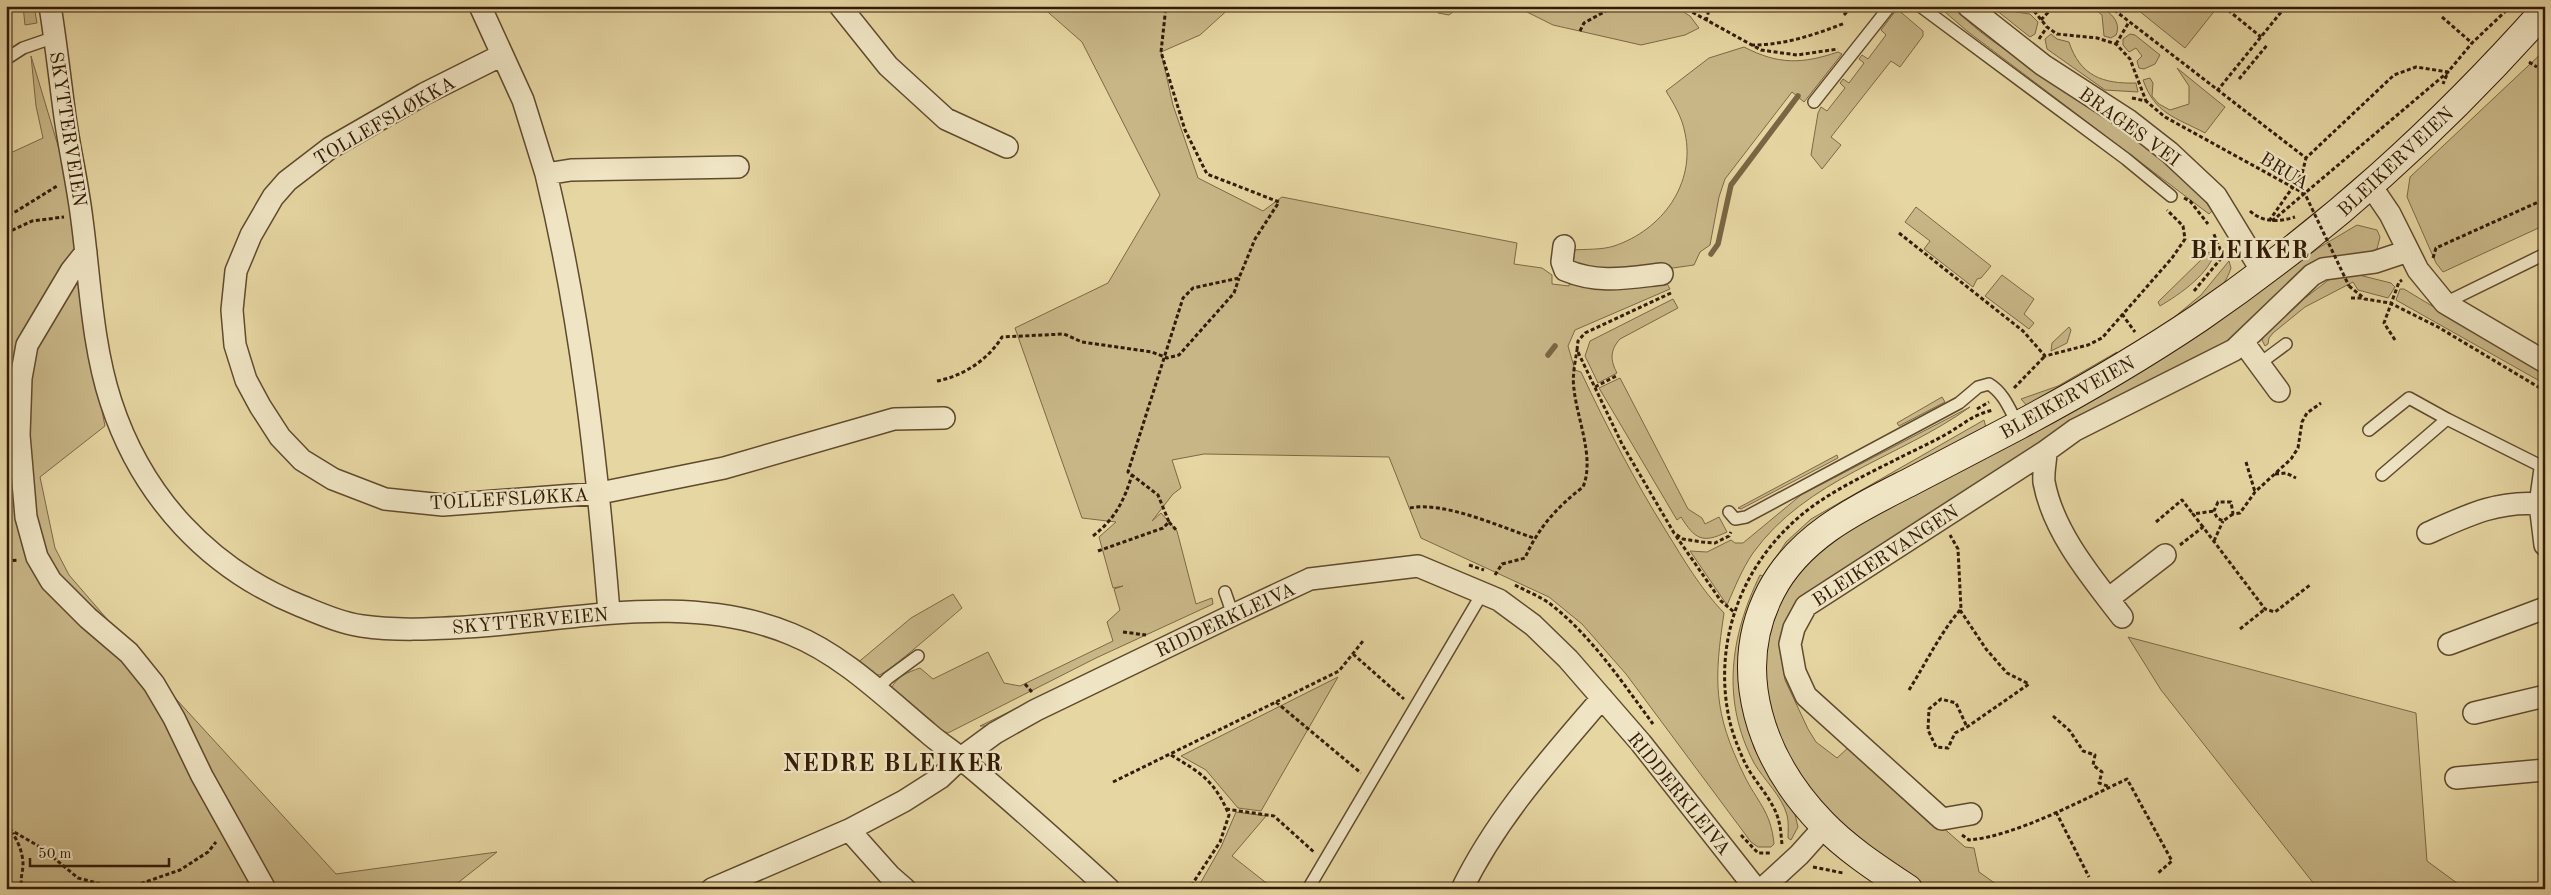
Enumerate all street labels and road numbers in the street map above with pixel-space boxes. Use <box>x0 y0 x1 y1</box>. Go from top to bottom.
street label: SKYTTERVEIEN <box>45 50 88 209</box>
street label: TOLLEFSLØKKA <box>312 74 459 170</box>
street label: BRAGES VEI <box>2075 85 2182 171</box>
street label: BLEIKERVEIEN <box>2335 104 2458 221</box>
street label: BRUA <box>2256 150 2312 195</box>
street label: BLEIKERVEIEN <box>1998 354 2139 444</box>
street label: TOLLEFSLØKKA <box>429 487 590 514</box>
street label: BLEIKERVANGEN <box>1810 503 1963 611</box>
street label: RIDDERKLEIVA <box>1153 580 1299 662</box>
street label: SKYTTERVEIEN <box>451 606 610 639</box>
street label: RIDDERKLEIVA <box>1623 730 1733 860</box>

